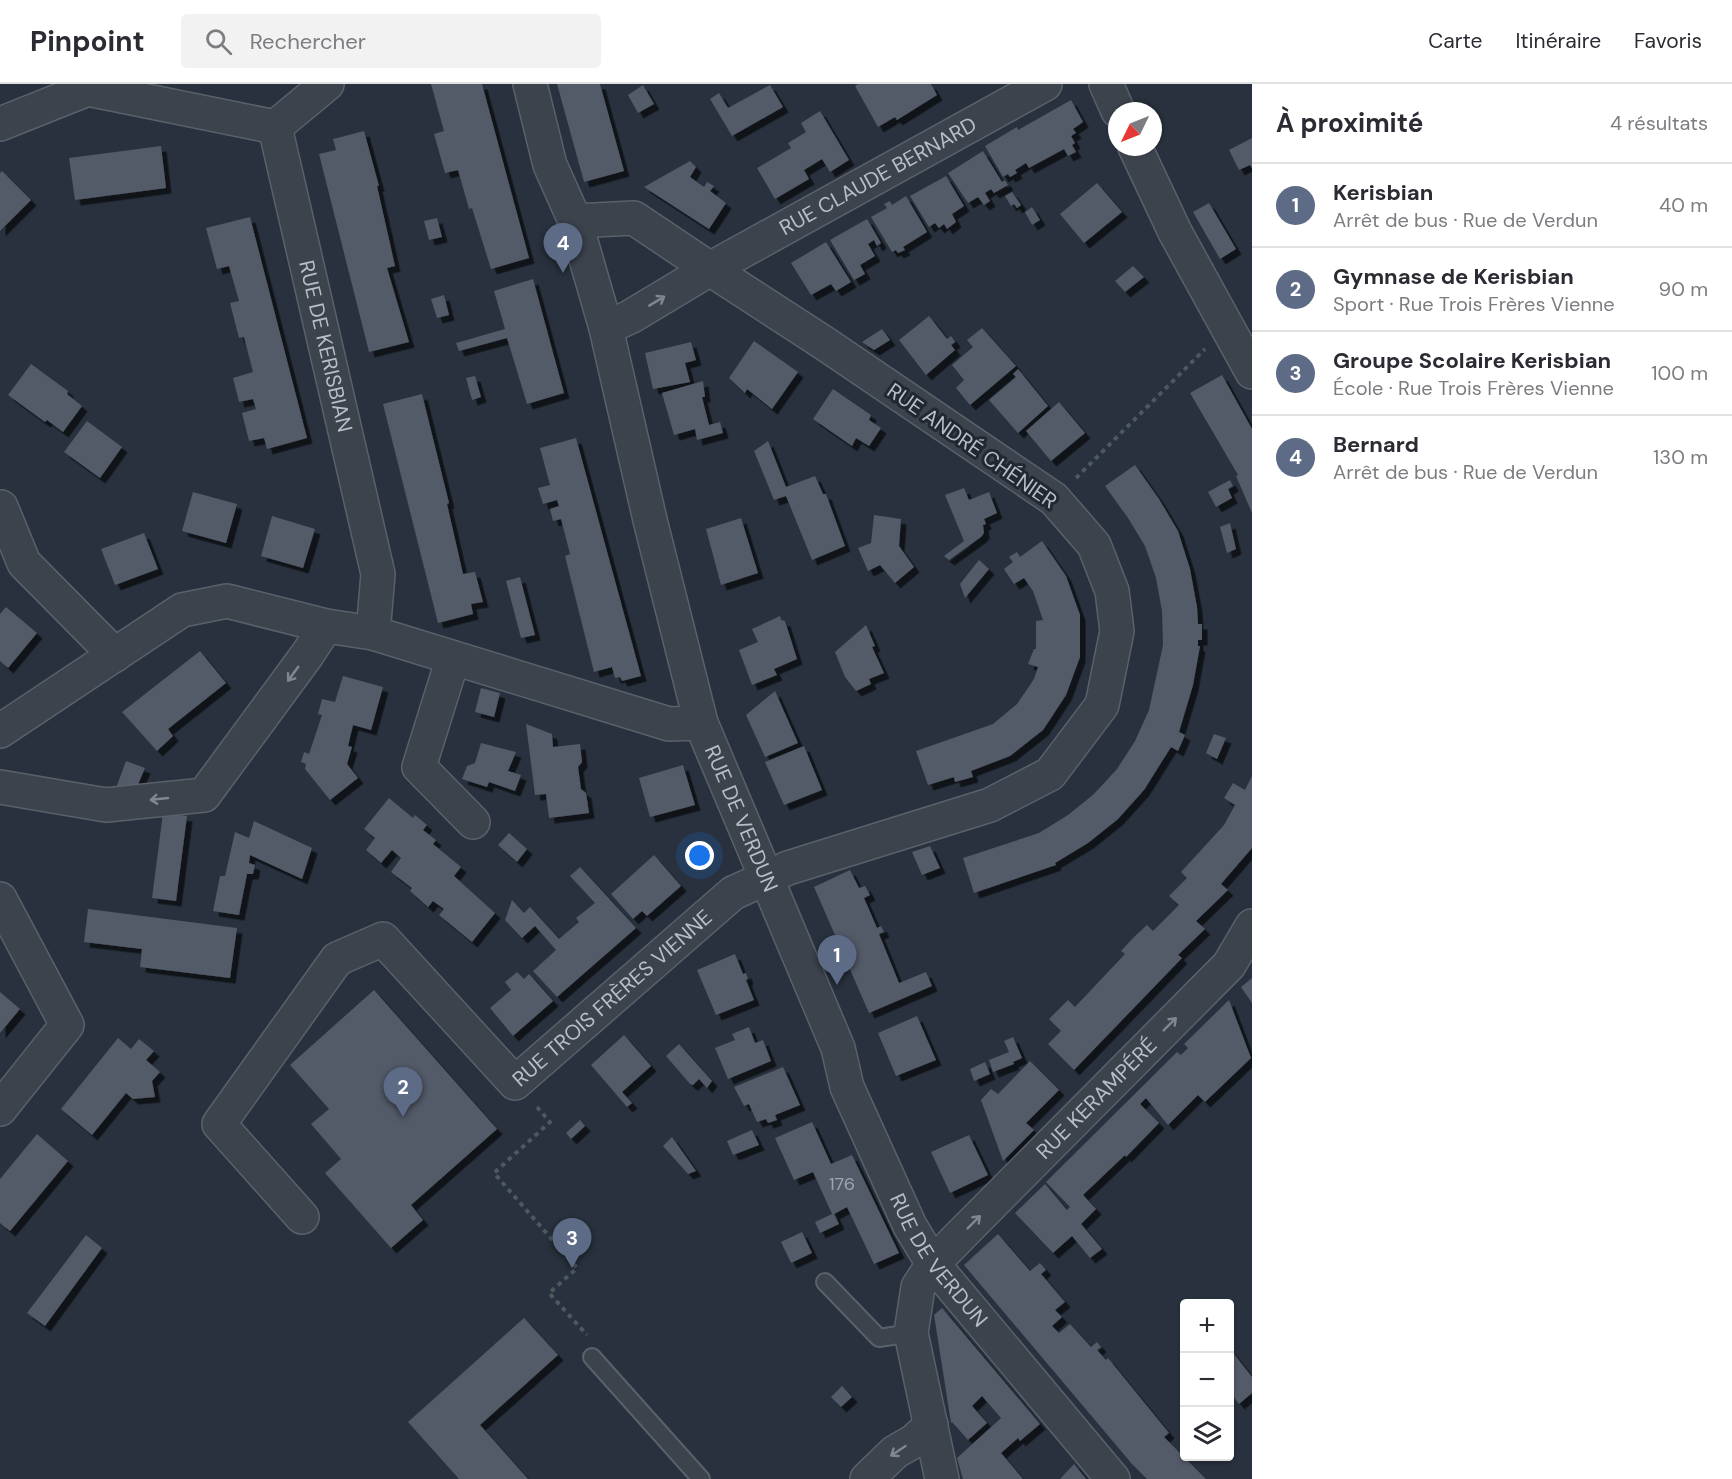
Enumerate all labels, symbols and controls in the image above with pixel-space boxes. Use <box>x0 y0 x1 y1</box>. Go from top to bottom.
search box <box>181 14 601 68</box>
text: Pinpoint <box>30 23 145 60</box>
icon: search <box>202 25 235 58</box>
text: Rechercher <box>250 27 366 56</box>
text: Carte <box>1428 27 1482 55</box>
text: Itinéraire <box>1515 27 1601 55</box>
text: Favoris <box>1634 27 1702 55</box>
north arrow <box>1108 102 1162 156</box>
text: À proximité <box>1276 106 1423 140</box>
street label: RUE CLAUDE BERNARD <box>774 110 982 242</box>
text: 4 résultats <box>1610 110 1708 136</box>
text: Kerisbian <box>1333 178 1433 207</box>
text: 1 <box>1292 192 1299 218</box>
text: 40 m <box>1659 192 1708 218</box>
text: Arrêt de bus · Rue de Verdun <box>1333 207 1598 233</box>
pin: 4 <box>544 224 582 273</box>
street label: RUE DE KERISBIAN <box>292 258 359 435</box>
text: Gymnase de Kerisbian <box>1333 262 1574 291</box>
text: 2 <box>1290 276 1301 302</box>
text: 90 m <box>1659 276 1708 302</box>
text: Sport · Rue Trois Frères Vienne <box>1333 291 1615 317</box>
one-way arrow <box>648 294 665 306</box>
text: Groupe Scolaire Kerisbian <box>1333 346 1611 375</box>
text: 3 <box>1289 360 1302 386</box>
text: 100 m <box>1651 360 1708 386</box>
text: École · Rue Trois Frères Vienne <box>1333 375 1614 401</box>
street label: RUE ANDRÉ CHÉNIER <box>881 377 1063 515</box>
text: Bernard <box>1333 430 1419 459</box>
text: 4 <box>1289 444 1302 470</box>
text: 130 m <box>1653 444 1708 470</box>
text: Arrêt de bus · Rue de Verdun <box>1333 459 1598 485</box>
one-way arrow <box>287 665 299 681</box>
street label: RUE DE VERDUN <box>698 741 785 896</box>
one-way arrow <box>150 794 170 805</box>
your location <box>685 841 714 870</box>
street label: RUE TROIS FRÈRES VIENNE <box>506 903 718 1093</box>
pin: 1 <box>818 936 856 985</box>
one-way arrow <box>1163 1017 1178 1032</box>
street label: RUE KERAMPÉRÉ <box>1030 1032 1163 1165</box>
pin: 2 <box>384 1068 422 1117</box>
house number: 176 <box>829 1172 855 1196</box>
street label: RUE DE VERDUN <box>883 1189 994 1333</box>
one-way arrow <box>967 1215 981 1230</box>
pin: 3 <box>552 1218 592 1268</box>
map controls <box>1180 1299 1234 1461</box>
button: + <box>1180 1299 1234 1353</box>
button: − <box>1180 1353 1234 1407</box>
button: layers <box>1180 1407 1234 1461</box>
one-way arrow <box>891 1445 907 1457</box>

